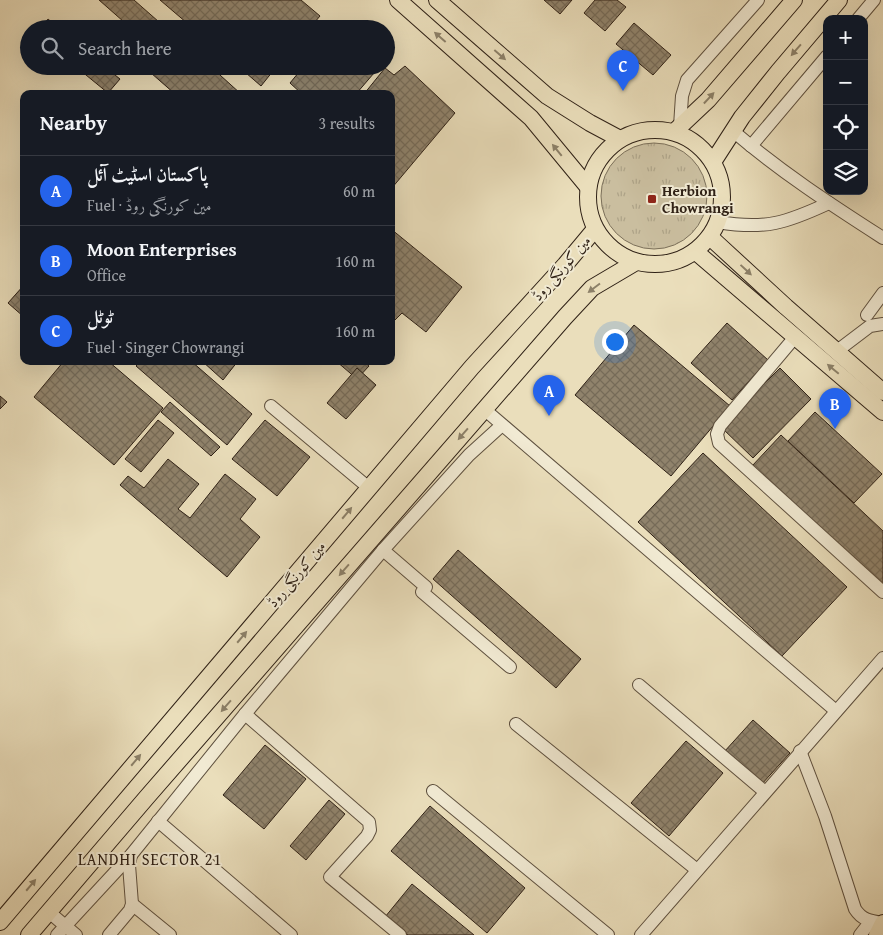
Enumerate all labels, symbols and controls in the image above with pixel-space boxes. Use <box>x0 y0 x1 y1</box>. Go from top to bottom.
map controls <box>823 15 868 195</box>
button: + <box>823 15 868 60</box>
search box <box>20 20 395 75</box>
one-way arrow <box>434 32 447 43</box>
icon: search <box>38 34 66 62</box>
text: Search here <box>78 34 172 62</box>
one-way arrow <box>790 44 802 56</box>
one-way arrow <box>494 49 506 61</box>
pin: C <box>607 50 639 91</box>
button: − <box>823 60 868 105</box>
one-way arrow <box>703 93 715 105</box>
button: locate <box>823 105 868 150</box>
text: Nearby <box>40 107 107 138</box>
text: 3 results <box>318 111 375 135</box>
one-way arrow <box>552 144 563 156</box>
button: layers <box>823 150 868 195</box>
text: پاکستان اسٹیٹ آئل <box>87 160 207 188</box>
text: A <box>51 179 61 203</box>
text: 60 m <box>343 179 375 203</box>
place label: Herbion Chowrangi <box>662 180 734 218</box>
text: Fuel · مین کورنگی روڈ <box>87 193 211 217</box>
marker: Herbion Chowrangi <box>646 193 658 205</box>
street label: مین کورنگی روڈ <box>527 231 596 306</box>
text: Moon Enterprises <box>87 235 237 263</box>
text: B <box>51 249 61 273</box>
text: 160 m <box>335 249 375 273</box>
text: Office <box>87 263 126 287</box>
one-way arrow <box>739 264 751 276</box>
one-way arrow <box>587 283 601 293</box>
text: ٹوٹل <box>87 302 113 330</box>
text: C <box>51 319 61 343</box>
text: 160 m <box>335 319 375 343</box>
your location <box>602 329 628 355</box>
text: Fuel · Singer Chowrangi <box>87 335 244 359</box>
one-way arrow <box>827 363 840 374</box>
pin: A <box>533 375 565 416</box>
pin: B <box>819 388 851 429</box>
one-way arrow <box>457 428 468 441</box>
one-way arrow <box>341 508 353 520</box>
street label: مین کورنگی روڈ <box>262 536 331 612</box>
one-way arrow <box>339 564 350 577</box>
one-way arrow <box>236 631 247 644</box>
one-way arrow <box>220 699 232 711</box>
one-way arrow <box>130 755 142 767</box>
district label: LANDHI SECTOR 21 <box>78 847 222 871</box>
one-way arrow <box>26 878 37 891</box>

